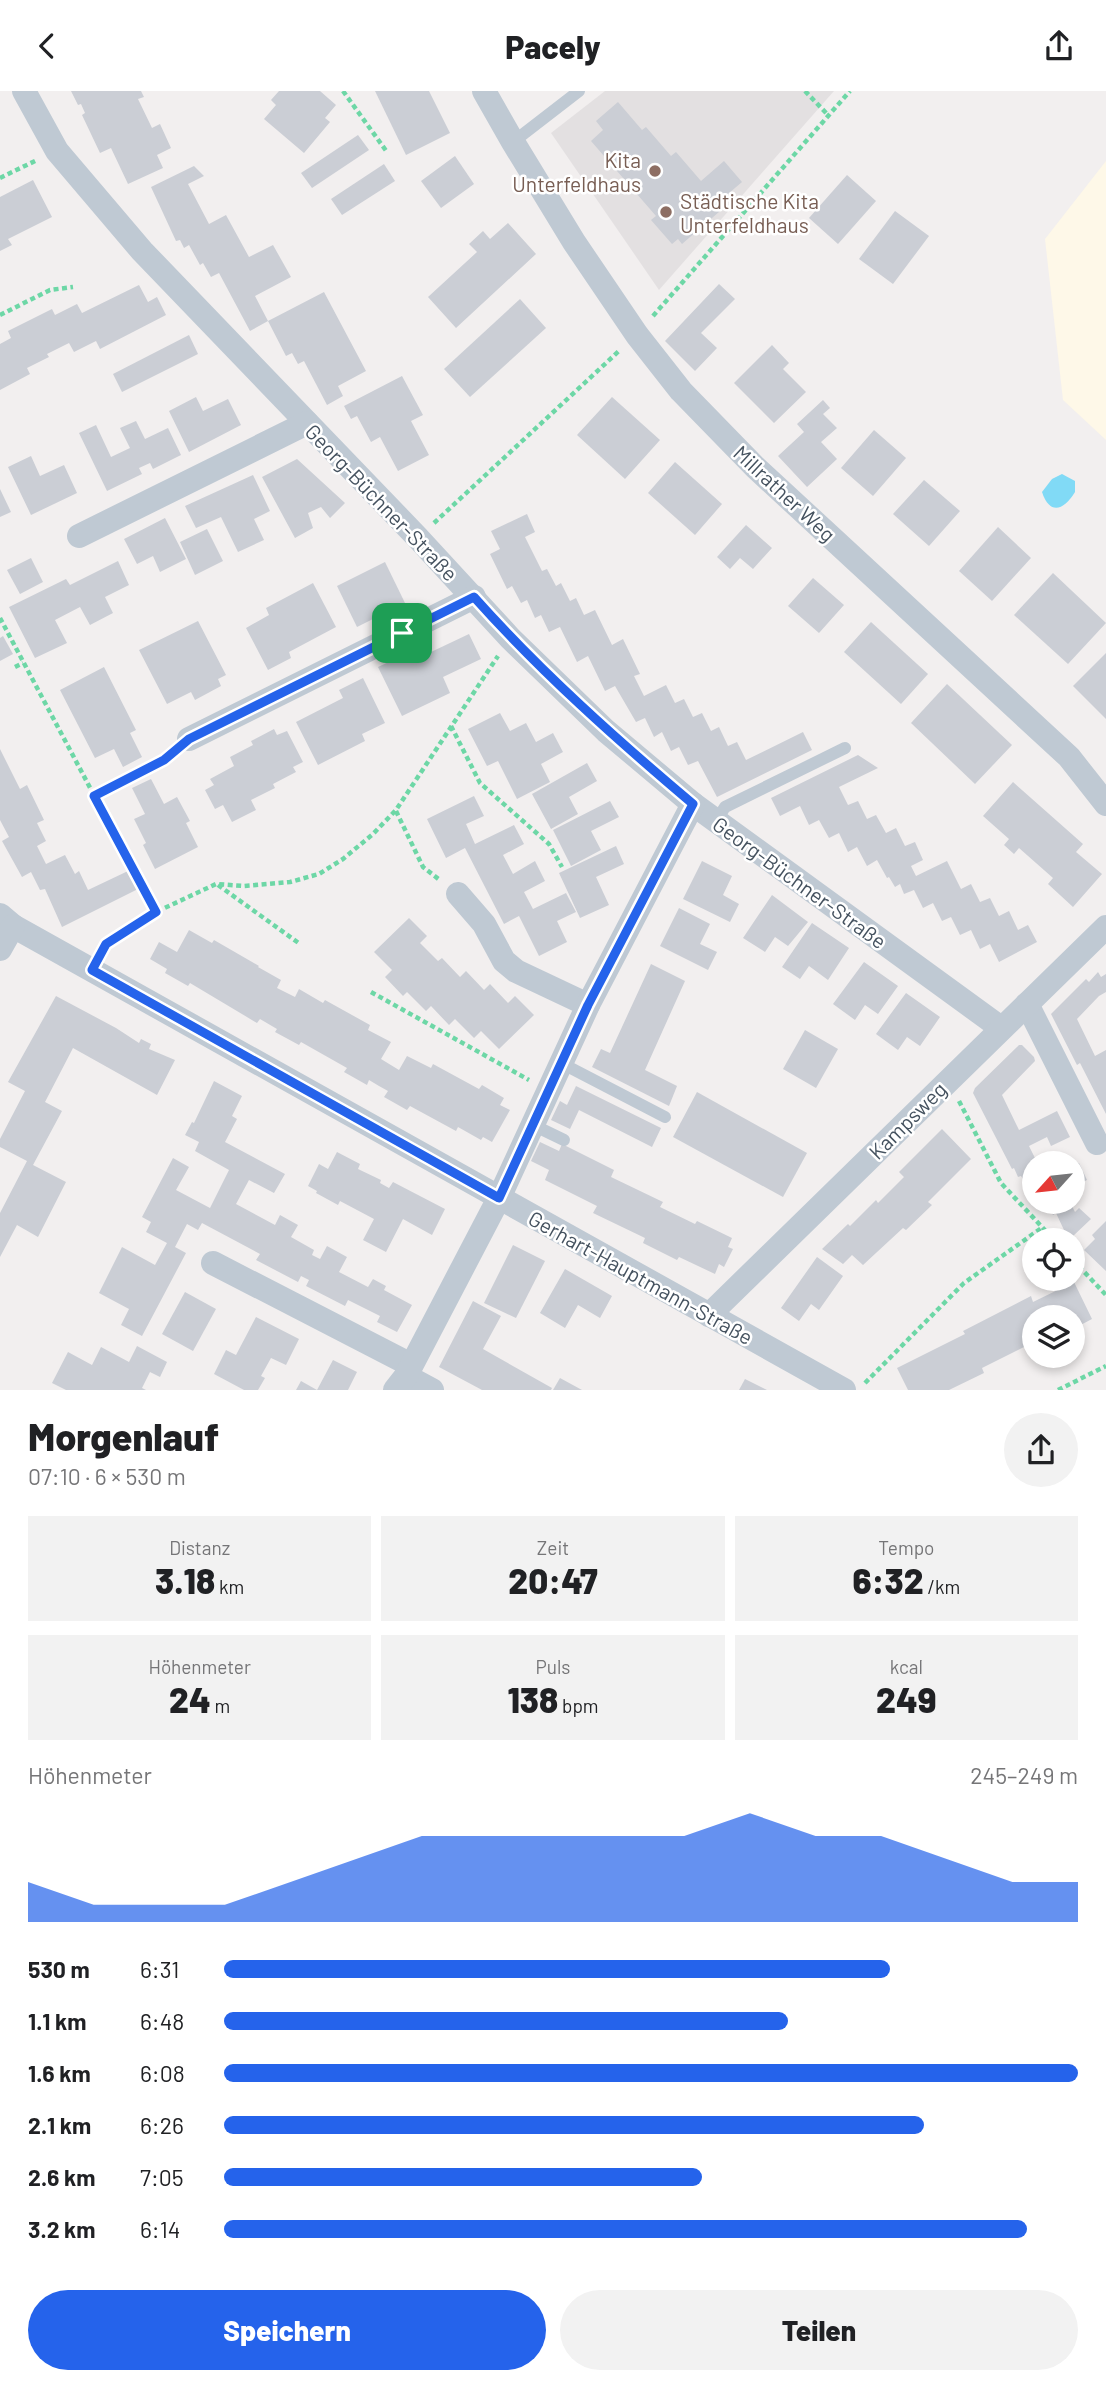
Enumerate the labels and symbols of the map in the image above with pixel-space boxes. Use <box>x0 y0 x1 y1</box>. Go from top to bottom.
place label: Kita Unterfeldhaus <box>512 147 641 196</box>
marker: Kita Unterfeldhaus <box>647 163 663 179</box>
place label: Städtische Kita Unterfeldhaus <box>680 188 819 237</box>
marker: Städtische Kita Unterfeldhaus <box>658 204 674 220</box>
street label: Georg-Büchner-Straße <box>301 418 463 586</box>
street label: Millrather Weg <box>729 440 841 546</box>
pin <box>372 603 432 663</box>
street label: Georg-Büchner-Straße <box>708 811 892 953</box>
street label: Kampsweg <box>863 1076 951 1164</box>
north arrow <box>1022 1151 1085 1215</box>
street label: Gerhart-Hauptmann-Straße <box>525 1205 757 1349</box>

